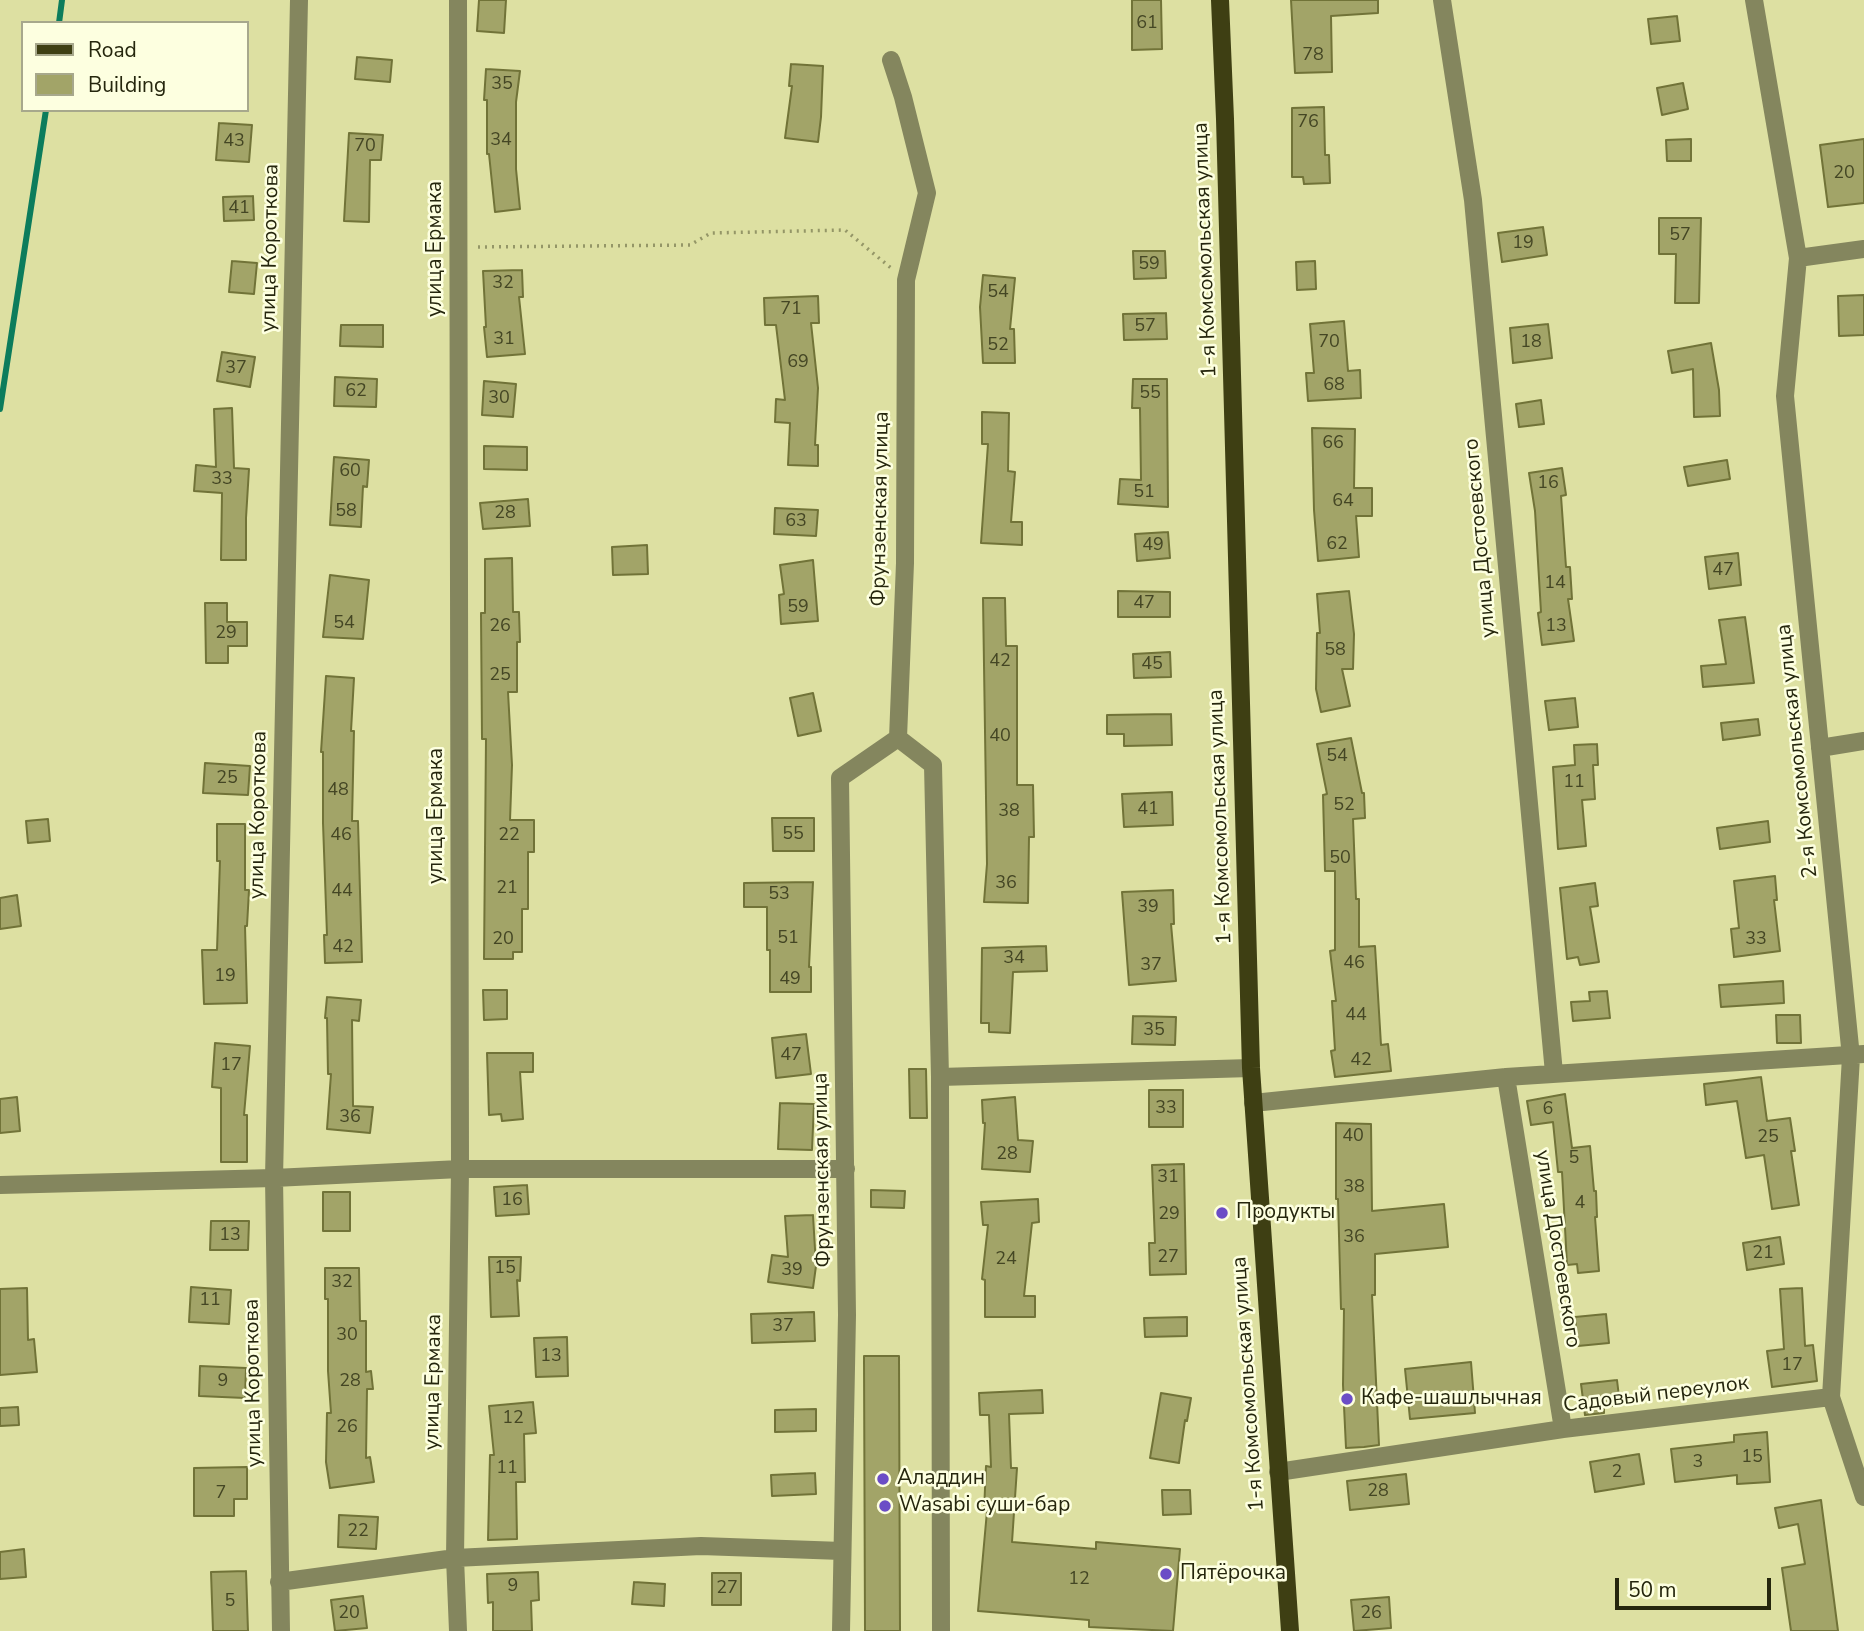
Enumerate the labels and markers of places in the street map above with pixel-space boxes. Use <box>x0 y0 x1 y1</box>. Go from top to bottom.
place label: Продукты <box>1236 1200 1335 1226</box>
marker: Продукты <box>1214 1205 1230 1221</box>
place label: Кафе-шашлычная <box>1361 1386 1542 1412</box>
marker: Кафе-шашлычная <box>1339 1391 1355 1407</box>
place label: Аладдин <box>897 1466 985 1492</box>
marker: Аладдин <box>875 1471 891 1487</box>
place label: Wasabi суши-бар <box>899 1493 1070 1519</box>
marker: Wasabi суши-бар <box>877 1498 893 1514</box>
place label: Пятёрочка <box>1180 1561 1286 1587</box>
marker: Пятёрочка <box>1158 1566 1174 1582</box>

